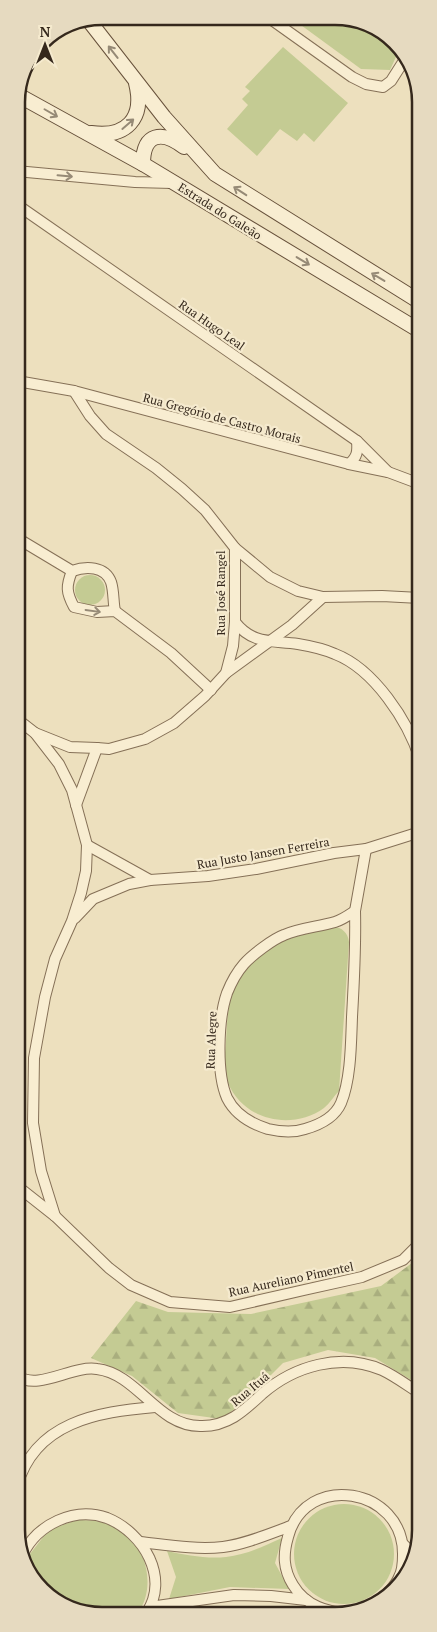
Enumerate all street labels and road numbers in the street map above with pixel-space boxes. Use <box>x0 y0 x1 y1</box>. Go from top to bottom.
street label: Estrada do Galeão <box>175 179 265 243</box>
street label: Rua Hugo Leal <box>176 297 248 354</box>
street label: Rua Gregório de Castro Morais <box>141 390 303 446</box>
street label: Rua José Rangel <box>213 550 228 636</box>
street label: Rua Justo Jansen Ferreira <box>196 834 330 872</box>
street label: Rua Alegre <box>202 1011 220 1069</box>
street label: Rua Aureliano Pimentel <box>227 1258 355 1300</box>
street label: Rua Ituá <box>228 1369 272 1409</box>

